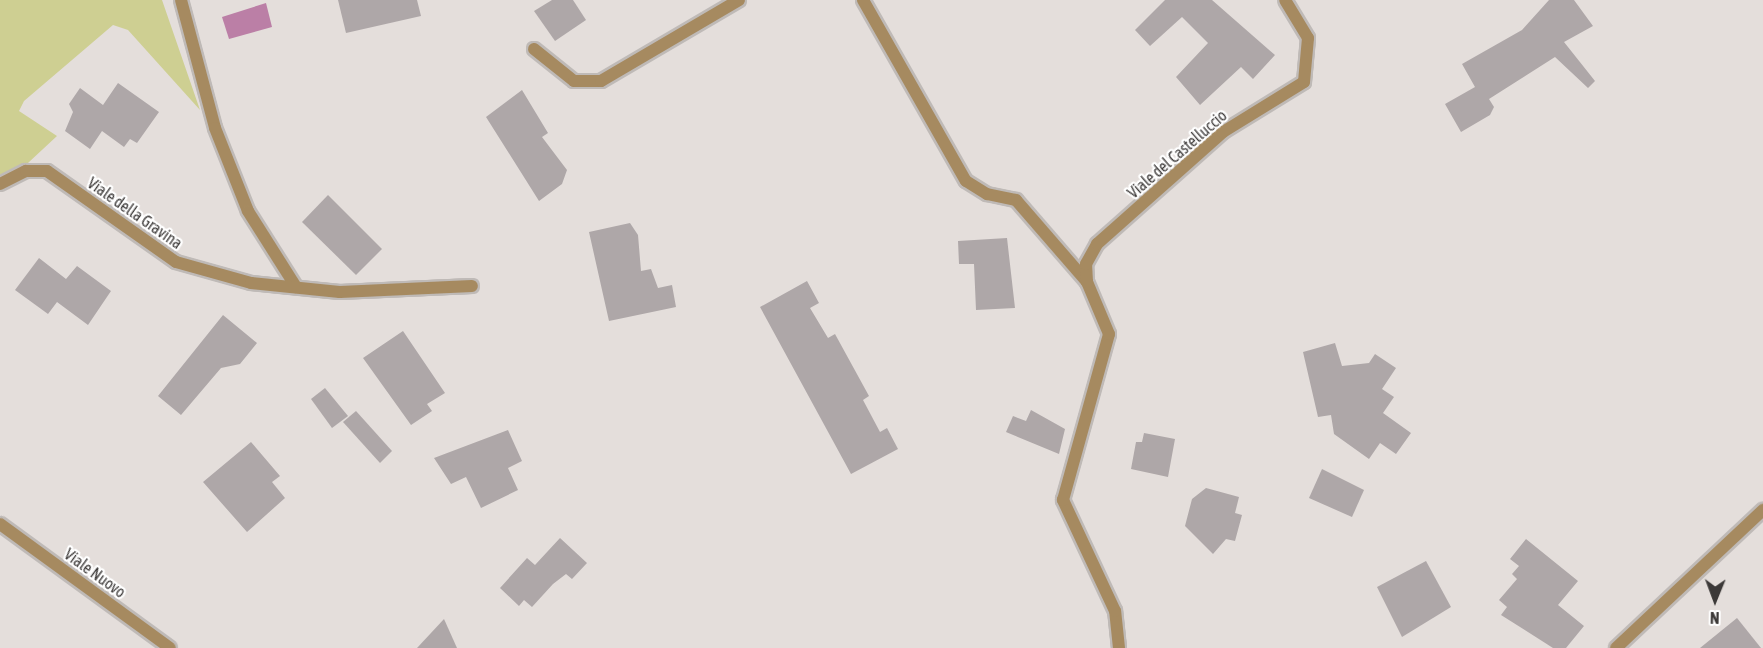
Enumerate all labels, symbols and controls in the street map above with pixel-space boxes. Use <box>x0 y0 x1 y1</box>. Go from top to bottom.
street label: Viale del Castelluccio <box>1124 106 1230 202</box>
street label: Viale della Gravina <box>84 173 186 253</box>
street label: Viale Nuovo <box>61 544 129 602</box>
north arrow <box>1685 570 1745 630</box>
text: N <box>1710 609 1720 627</box>

